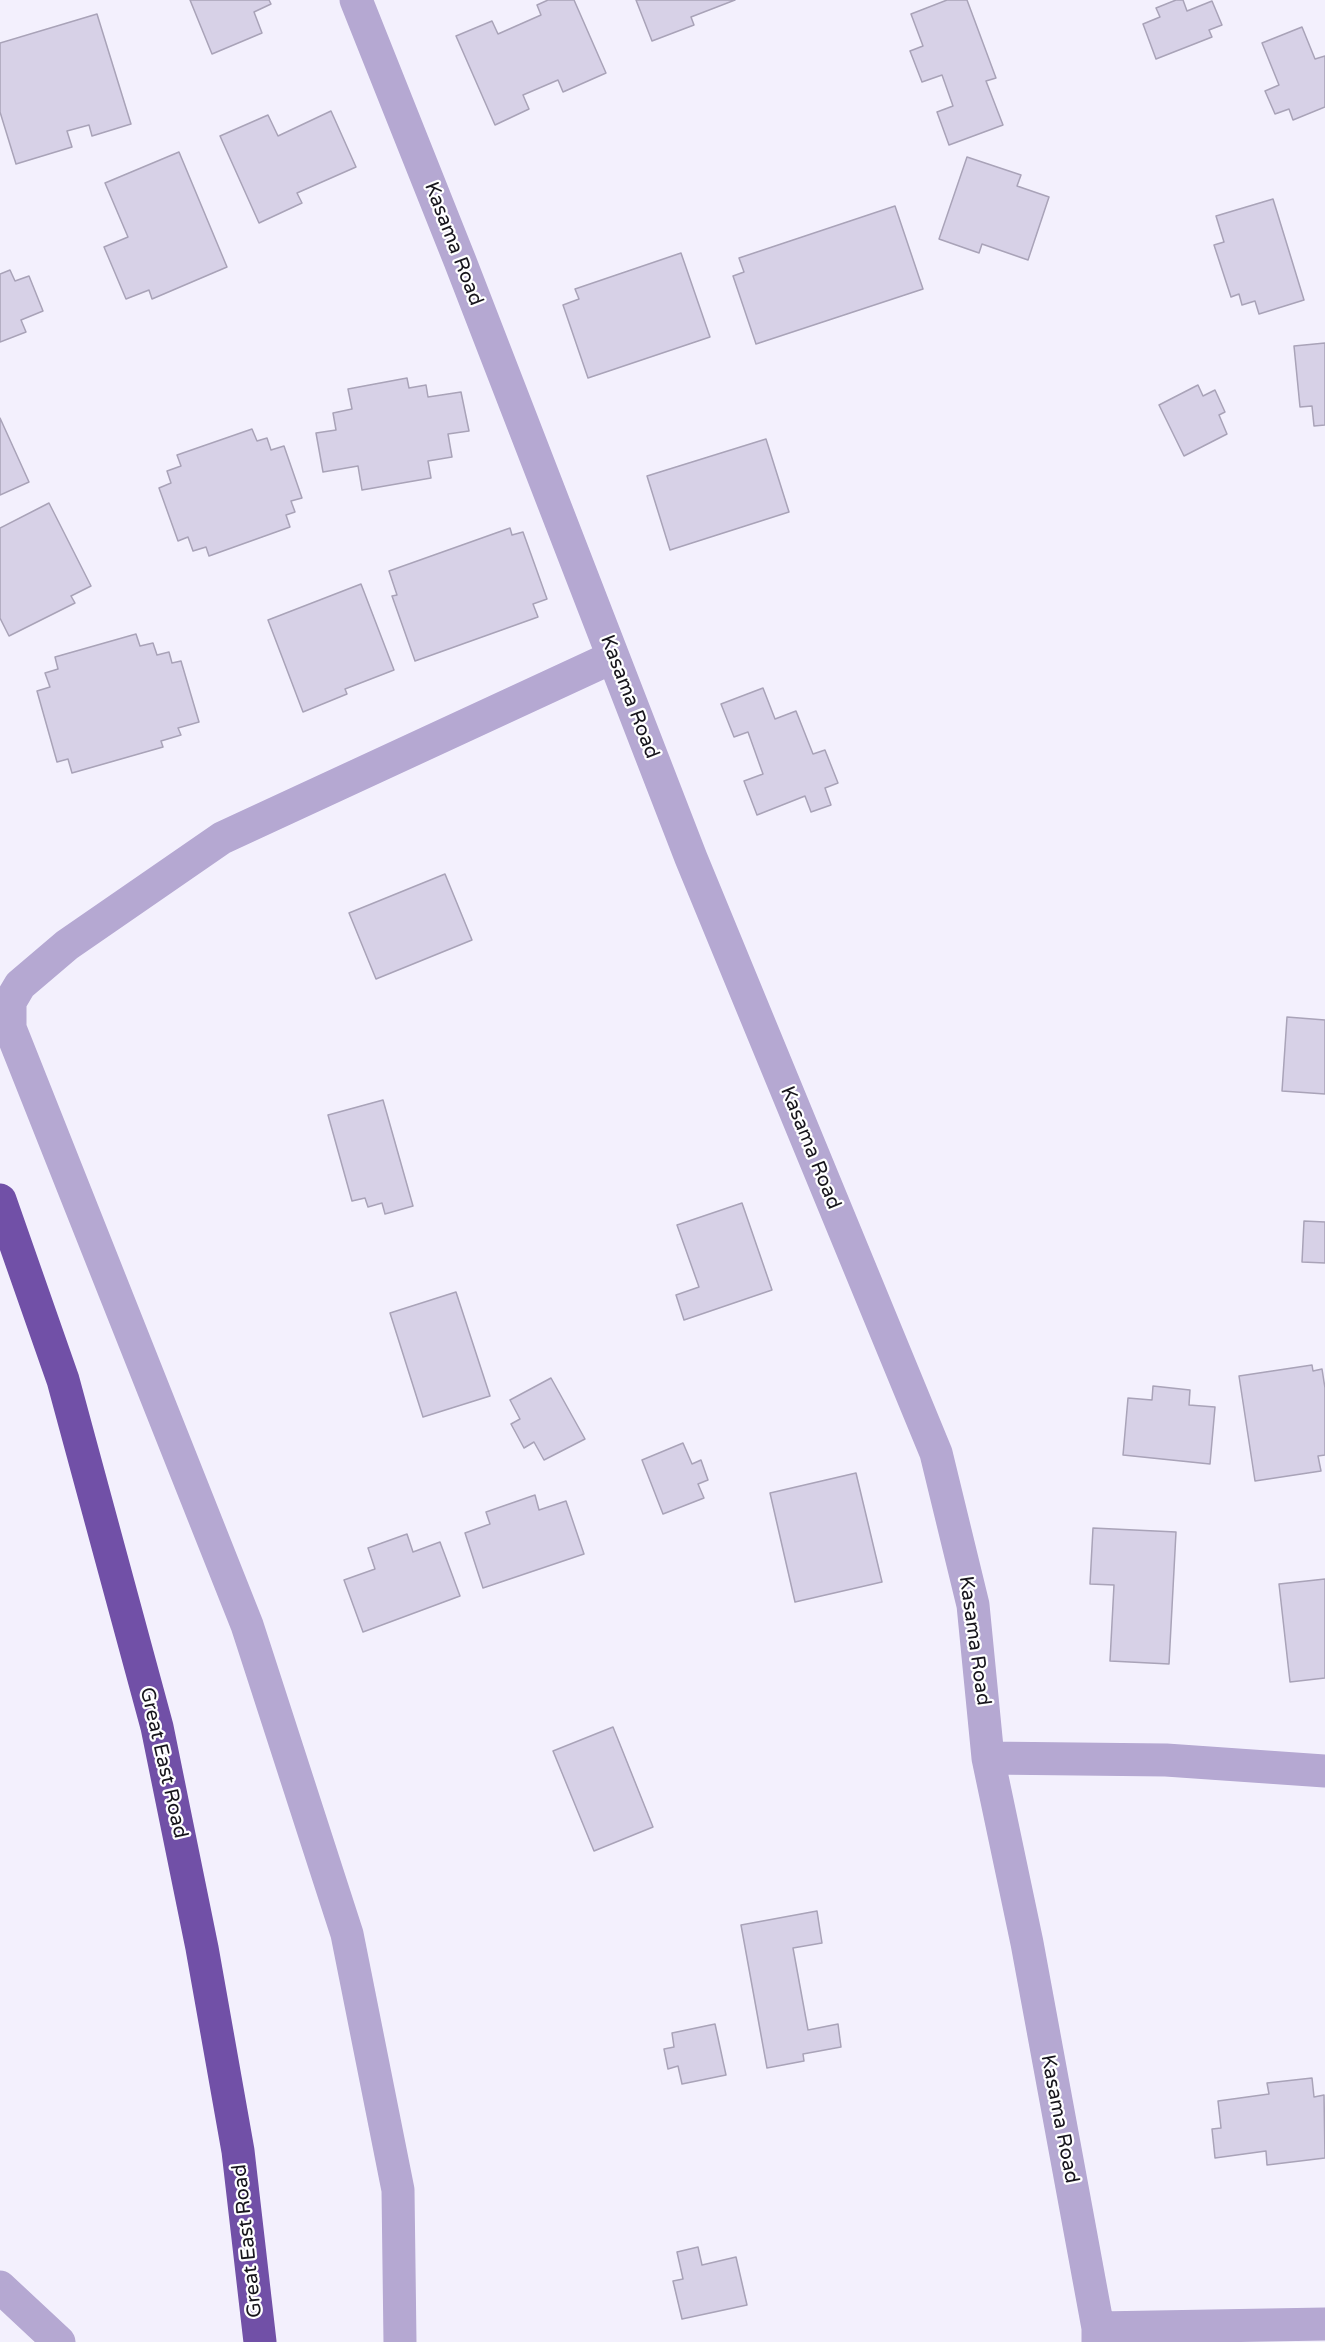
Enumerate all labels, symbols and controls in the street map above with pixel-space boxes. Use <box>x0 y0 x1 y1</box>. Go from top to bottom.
street label: Kasama Road <box>418 179 488 309</box>
street label: Kasama Road <box>594 632 664 762</box>
street label: Kasama Road <box>774 1083 846 1213</box>
street label: Kasama Road <box>953 1575 995 1707</box>
street label: Great East Road <box>134 1685 192 1841</box>
street label: Kasama Road <box>1035 2053 1083 2185</box>
street label: Great East Road <box>228 2163 268 2319</box>

